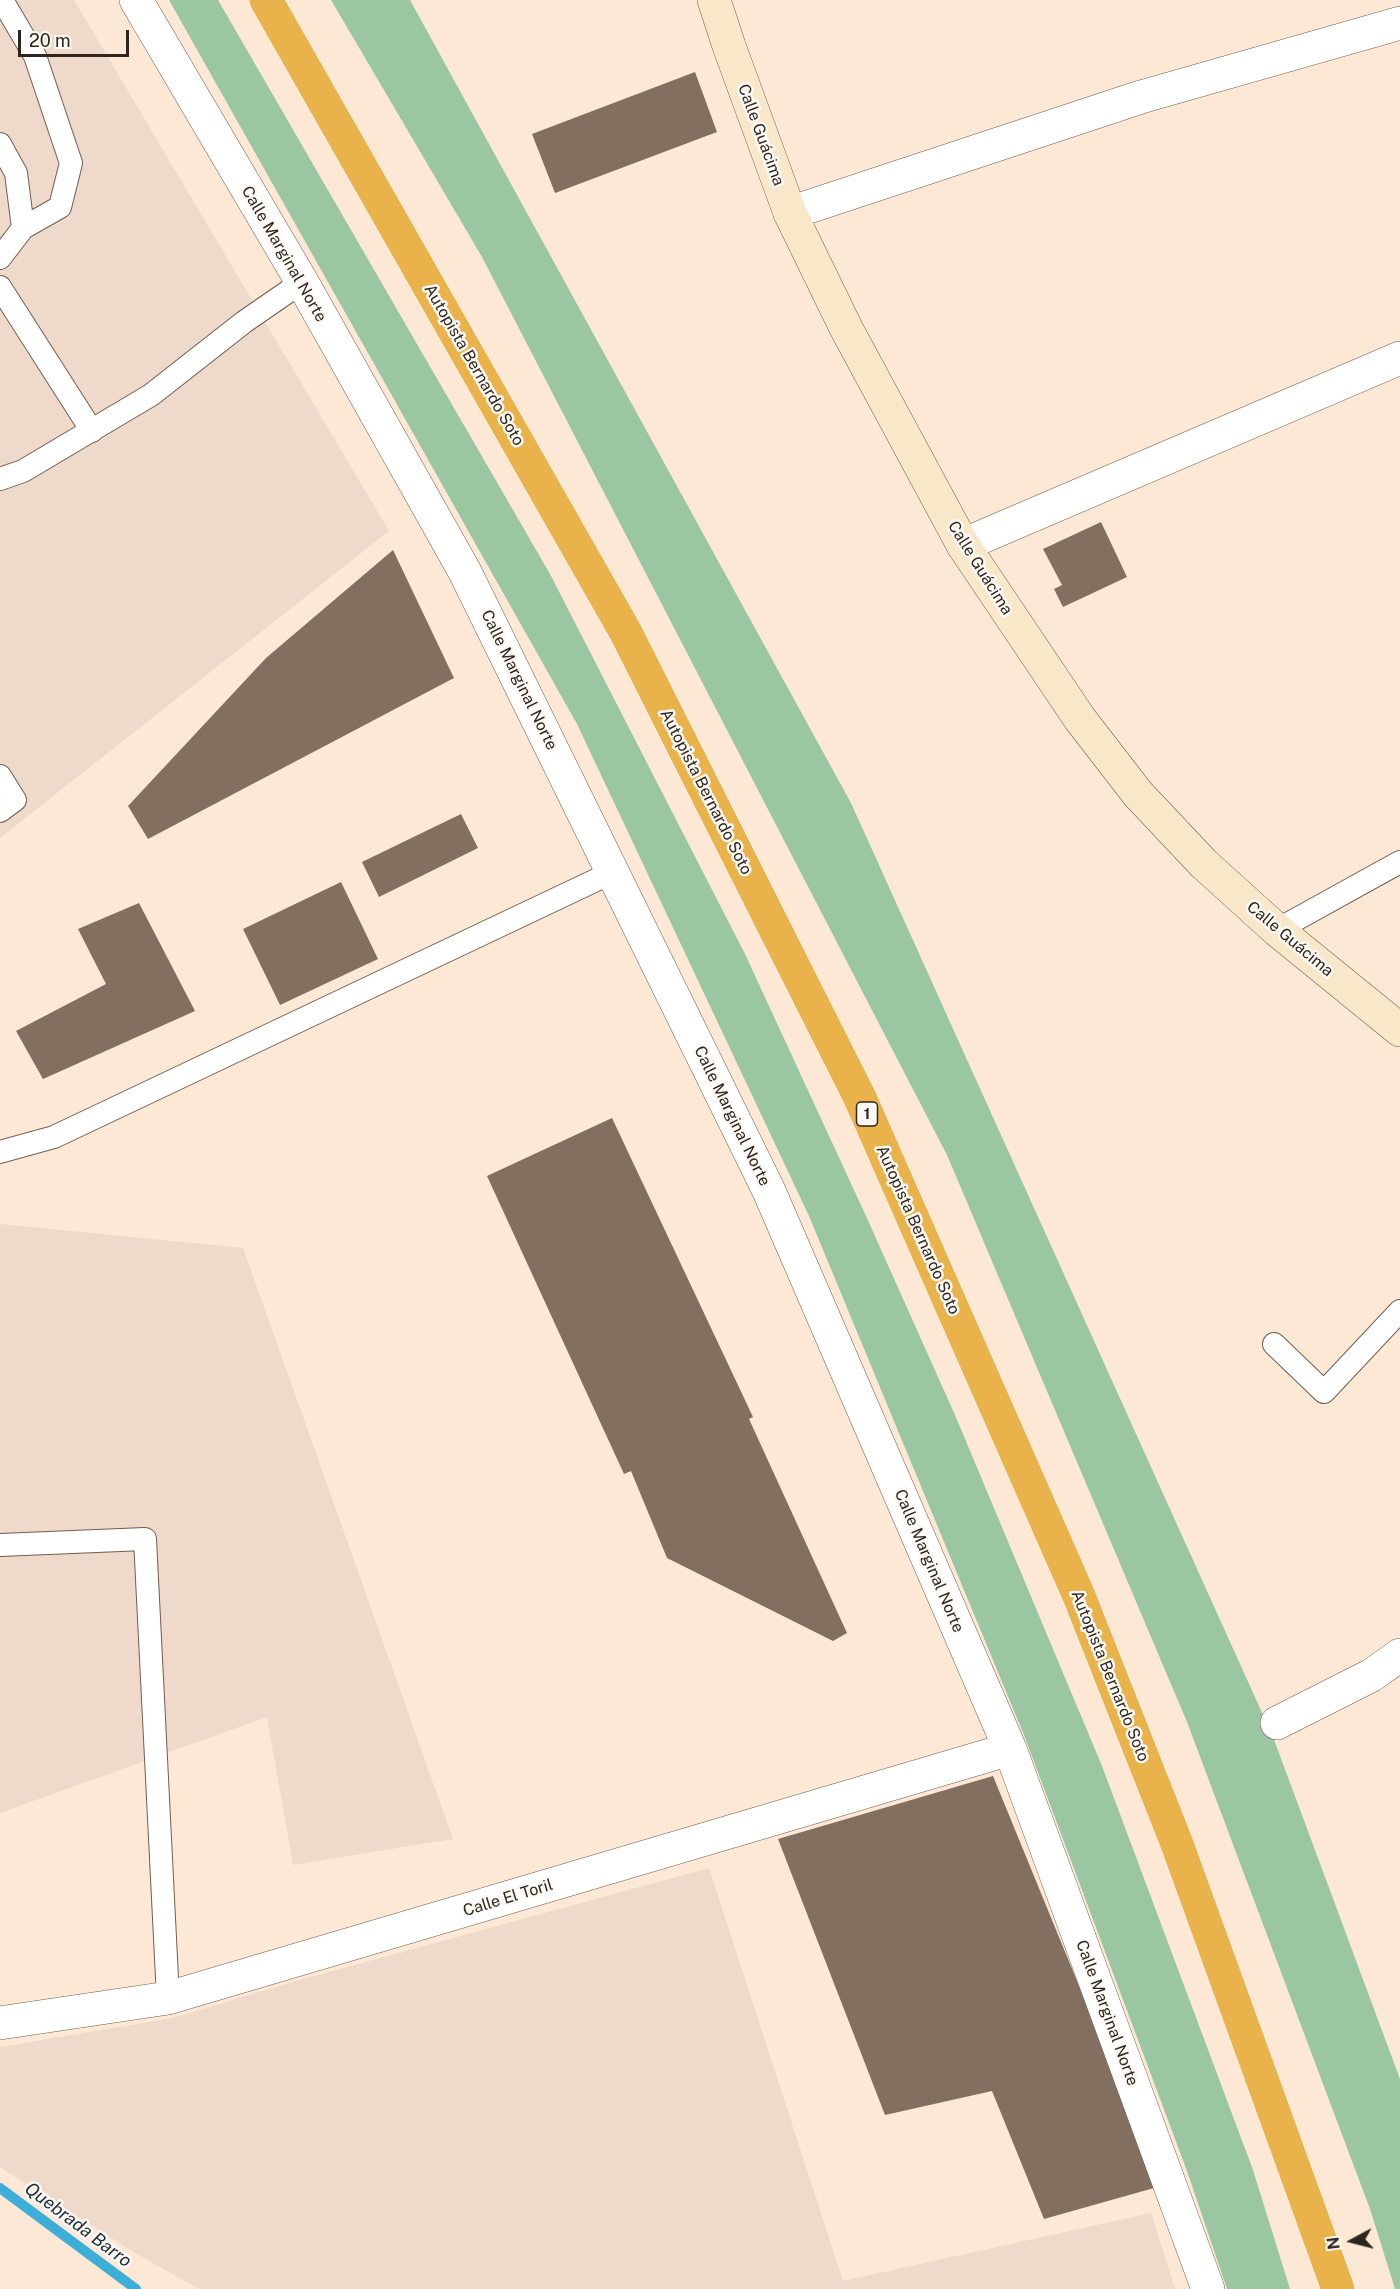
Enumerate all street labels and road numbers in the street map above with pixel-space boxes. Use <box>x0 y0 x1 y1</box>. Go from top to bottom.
street label: Calle Guácima <box>734 81 788 189</box>
street label: Calle Marginal Norte <box>237 183 331 325</box>
street label: Autopista Bernardo Soto <box>420 281 528 449</box>
street label: Calle Guácima <box>944 518 1016 618</box>
street label: Calle Marginal Norte <box>477 607 561 753</box>
street label: Autopista Bernardo Soto <box>656 706 756 878</box>
street label: Calle Guácima <box>1243 897 1337 981</box>
street label: Calle Marginal Norte <box>690 1043 774 1189</box>
road number: 1 <box>856 1102 878 1126</box>
street label: Autopista Bernardo Soto <box>872 1142 964 1318</box>
street label: Calle Marginal Norte <box>890 1487 968 1635</box>
street label: Autopista Bernardo Soto <box>1067 1588 1153 1764</box>
street label: Calle El Toril <box>461 1875 555 1921</box>
street label: Calle Marginal Norte <box>1072 1938 1142 2088</box>

